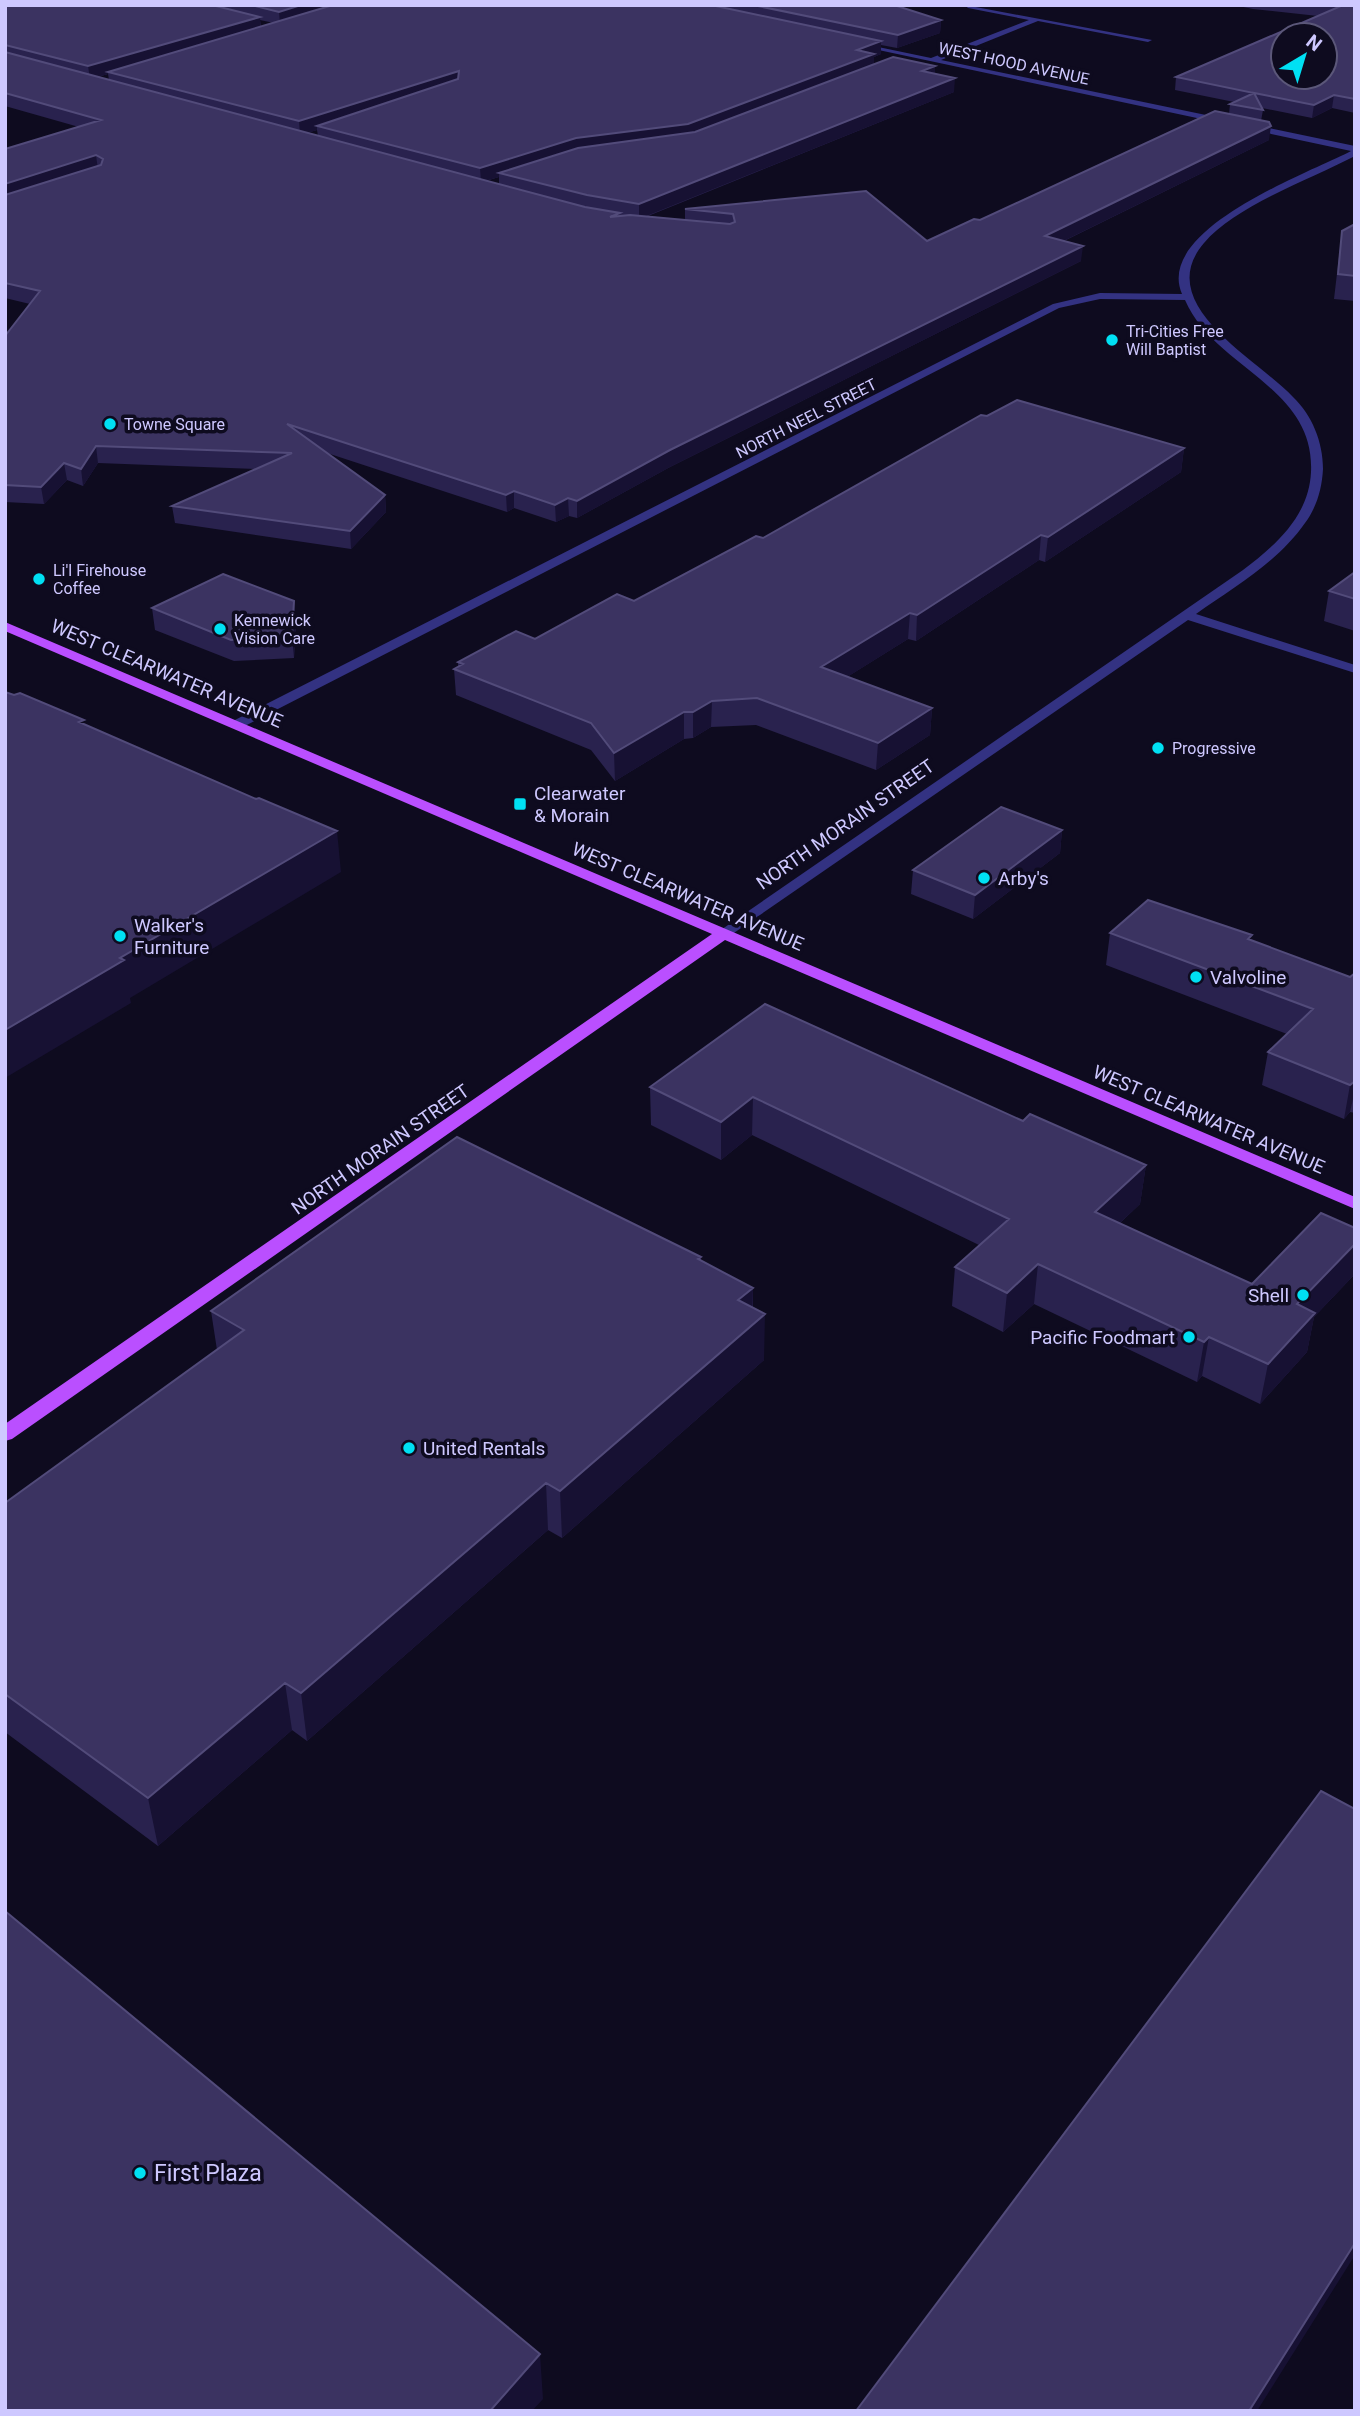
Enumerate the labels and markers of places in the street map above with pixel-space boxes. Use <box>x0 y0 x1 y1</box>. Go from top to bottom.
place label: Tri-Cities Free Will Baptist <box>1126 322 1224 359</box>
marker: Tri-Cities Free Will Baptist <box>1104 332 1120 348</box>
place label: Towne Square <box>124 415 225 434</box>
marker: Towne Square <box>102 416 118 432</box>
place label: Li'l Firehouse Coffee <box>53 561 146 598</box>
marker: Li'l Firehouse Coffee <box>31 571 47 587</box>
place label: Kennewick Vision Care <box>234 611 315 648</box>
marker: Kennewick Vision Care <box>212 621 228 637</box>
place label: Progressive <box>1172 739 1256 758</box>
marker: Progressive <box>1150 740 1166 756</box>
place label: Clearwater & Morain <box>534 782 626 827</box>
marker: Clearwater & Morain <box>512 796 528 812</box>
place label: Arby's <box>998 867 1049 890</box>
marker: Arby's <box>976 870 992 886</box>
place label: Walker's Furniture <box>134 914 209 959</box>
marker: Walker's Furniture <box>112 928 128 944</box>
place label: Valvoline <box>1210 966 1286 989</box>
marker: Valvoline <box>1188 969 1204 985</box>
place label: Shell <box>1248 1284 1289 1307</box>
marker: Shell <box>1295 1287 1311 1303</box>
place label: Pacific Foodmart <box>1030 1326 1175 1349</box>
marker: Pacific Foodmart <box>1181 1329 1197 1345</box>
place label: United Rentals <box>423 1437 545 1460</box>
marker: United Rentals <box>401 1440 417 1456</box>
place label: First Plaza <box>154 2160 262 2187</box>
marker: First Plaza <box>132 2165 148 2181</box>

